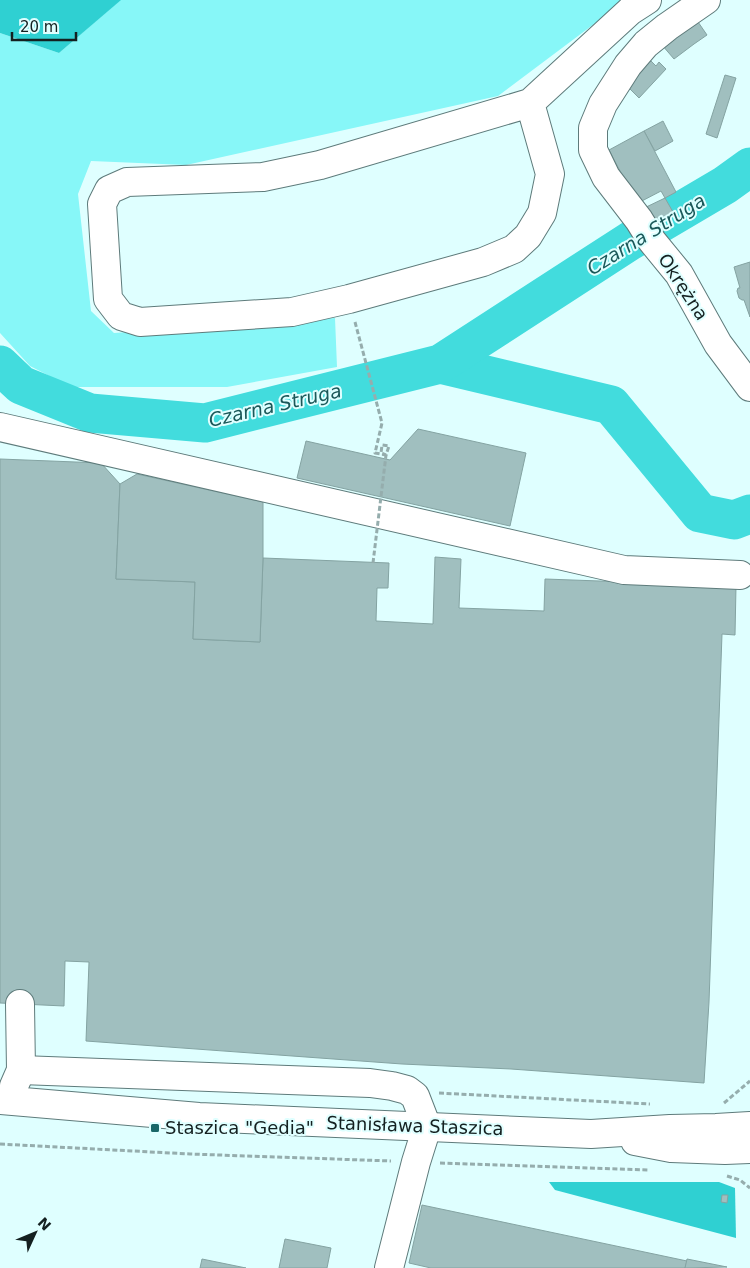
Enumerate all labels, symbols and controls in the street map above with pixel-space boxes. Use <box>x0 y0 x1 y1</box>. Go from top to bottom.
scale bar <box>12 10 76 42</box>
text: 20 m <box>20 18 58 36</box>
water label: Czarna Struga <box>583 189 709 279</box>
street label: Okrężna <box>654 250 713 324</box>
water label: Czarna Struga <box>207 379 343 431</box>
street label: Stanisława Staszica <box>326 1112 504 1139</box>
place label: Staszica "Gedia" <box>165 1117 314 1138</box>
marker: Staszica "Gedia" <box>149 1122 161 1134</box>
north arrow <box>10 1208 60 1258</box>
text: N <box>35 1214 54 1234</box>

